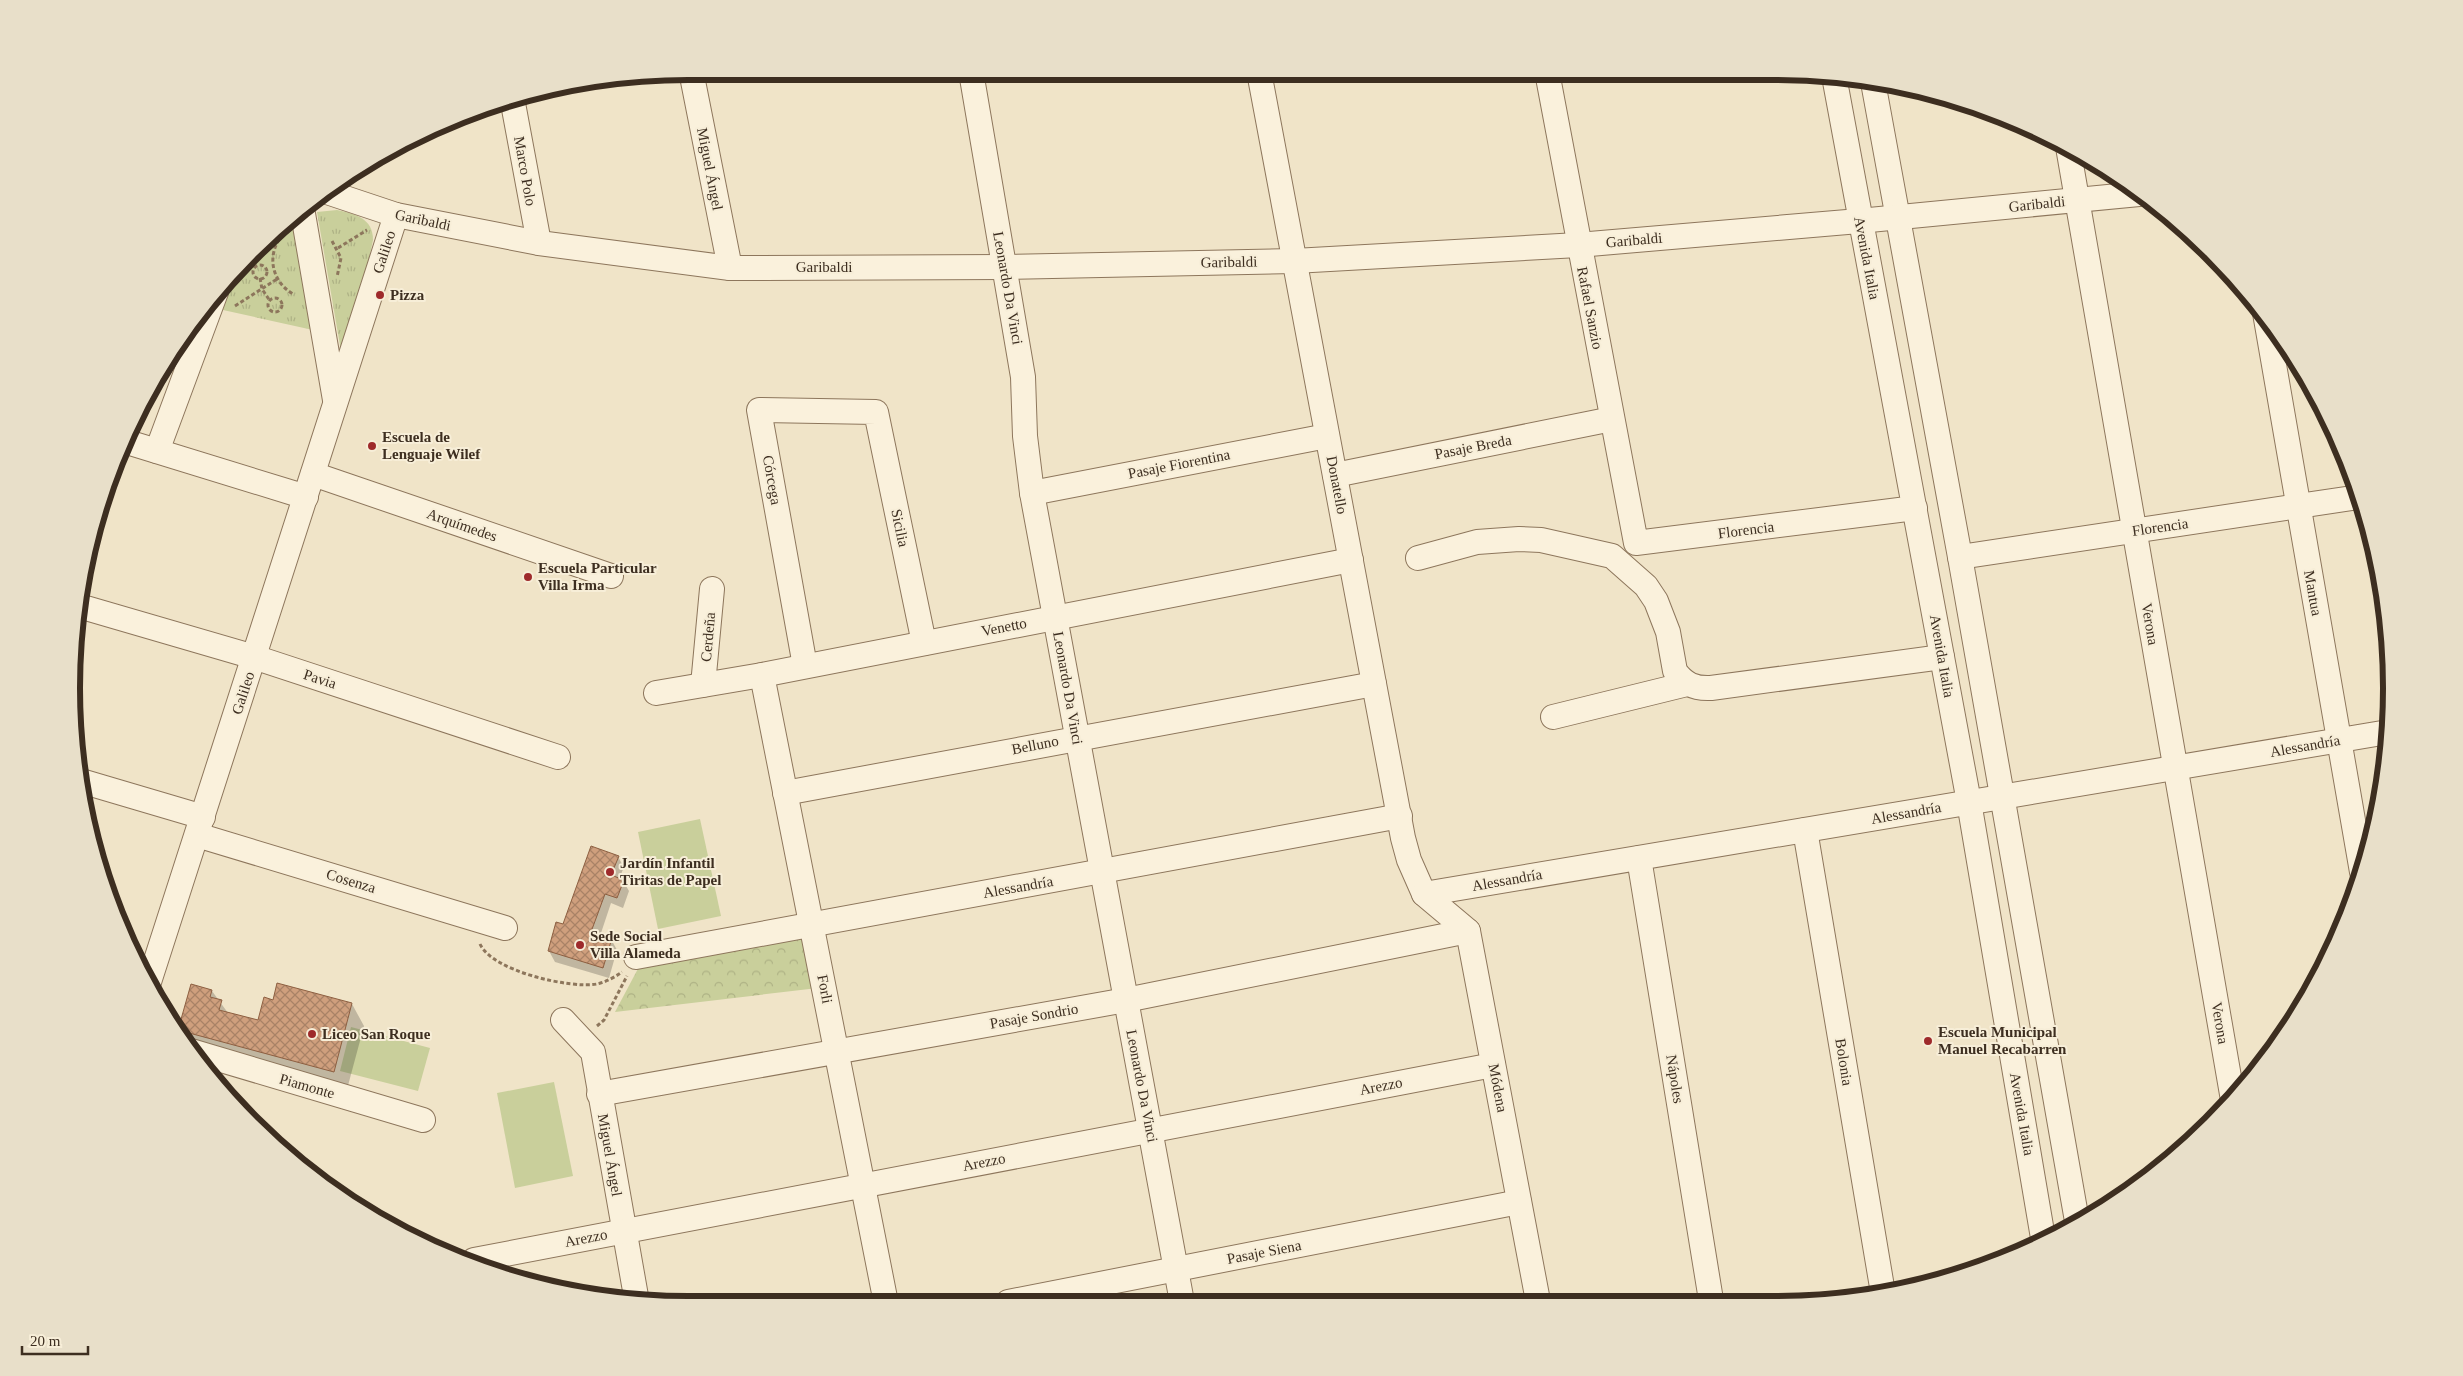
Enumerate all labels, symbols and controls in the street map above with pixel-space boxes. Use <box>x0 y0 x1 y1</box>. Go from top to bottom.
street label: Miguel Ángel <box>694 126 726 212</box>
street label: Marco Polo <box>511 135 539 207</box>
street label: Garibaldi <box>2008 193 2066 215</box>
street label: Garibaldi <box>394 206 452 234</box>
street label: Avenida Italia <box>1851 215 1883 301</box>
street label: Galileo <box>370 229 398 275</box>
street label: Leonardo Da Vinci <box>990 230 1026 346</box>
street label: Garibaldi <box>1605 230 1663 250</box>
street label: Garibaldi <box>1201 254 1257 270</box>
street label: Garibaldi <box>796 259 852 275</box>
street label: Rafael Sanzio <box>1574 265 1606 351</box>
place label: Pizza <box>390 287 425 303</box>
marker: Pizza <box>374 289 386 301</box>
place label: Escuela de Lenguaje Wilef <box>382 429 481 462</box>
street label: Pasaje Breda <box>1433 432 1513 462</box>
marker: Escuela de Lenguaje Wilef <box>366 440 378 452</box>
street label: Pasaje Fiorentina <box>1127 446 1232 482</box>
street label: Córcega <box>760 454 784 506</box>
street label: Donatello <box>1324 454 1350 516</box>
street label: Arquímedes <box>425 505 499 545</box>
street label: Sicilia <box>888 508 912 549</box>
street label: Florencia <box>2131 515 2189 539</box>
street label: Florencia <box>1717 519 1775 541</box>
place label: Escuela Particular Villa Irma <box>538 560 657 593</box>
street label: Mantua <box>2301 569 2325 617</box>
marker: Escuela Particular Villa Irma <box>522 571 534 583</box>
street label: Verona <box>2138 602 2162 647</box>
street label: Cerdeña <box>698 611 718 663</box>
street label: Avenida Italia <box>1927 613 1957 699</box>
street label: Venetto <box>980 615 1028 639</box>
street label: Leonardo Da Vinci <box>1050 630 1086 746</box>
street label: Pavia <box>302 666 339 692</box>
street label: Galileo <box>229 670 257 716</box>
street label: Alessandría <box>2269 732 2342 760</box>
street label: Belluno <box>1010 733 1060 757</box>
street label: Alessandría <box>1870 799 1943 827</box>
place label: Jardín Infantil Tiritas de Papel <box>620 855 721 888</box>
street label: Cosenza <box>324 866 378 896</box>
marker: Jardín Infantil Tiritas de Papel <box>604 866 616 878</box>
street label: Alessandría <box>1471 866 1544 894</box>
street label: Alessandría <box>982 873 1055 901</box>
place label: Sede Social Villa Alameda <box>590 928 681 961</box>
marker: Sede Social Villa Alameda <box>574 939 586 951</box>
street label: Forli <box>814 973 836 1005</box>
street label: Pasaje Sondrio <box>989 1000 1079 1032</box>
street label: Verona <box>2208 1001 2232 1046</box>
place label: Escuela Municipal Manuel Recabarren <box>1938 1024 2067 1057</box>
place label: Liceo San Roque <box>322 1026 431 1042</box>
marker: Liceo San Roque <box>306 1028 318 1040</box>
street label: Leonardo Da Vinci <box>1123 1028 1161 1144</box>
marker: Escuela Municipal Manuel Recabarren <box>1922 1035 1934 1047</box>
street label: Bolonia <box>1832 1037 1856 1087</box>
street label: Nápoles <box>1663 1053 1687 1105</box>
street label: Módena <box>1485 1062 1511 1114</box>
street label: Piamonte <box>278 1070 337 1102</box>
street label: Avenida Italia <box>2007 1071 2037 1157</box>
street label: Arezzo <box>1358 1074 1404 1098</box>
street label: Miguel Ángel <box>595 1112 625 1198</box>
street label: Arezzo <box>961 1150 1007 1174</box>
street label: Arezzo <box>563 1226 609 1250</box>
street label: Pasaje Siena <box>1225 1237 1303 1267</box>
scale bar <box>22 1324 89 1356</box>
text: 20 m <box>30 1333 61 1349</box>

